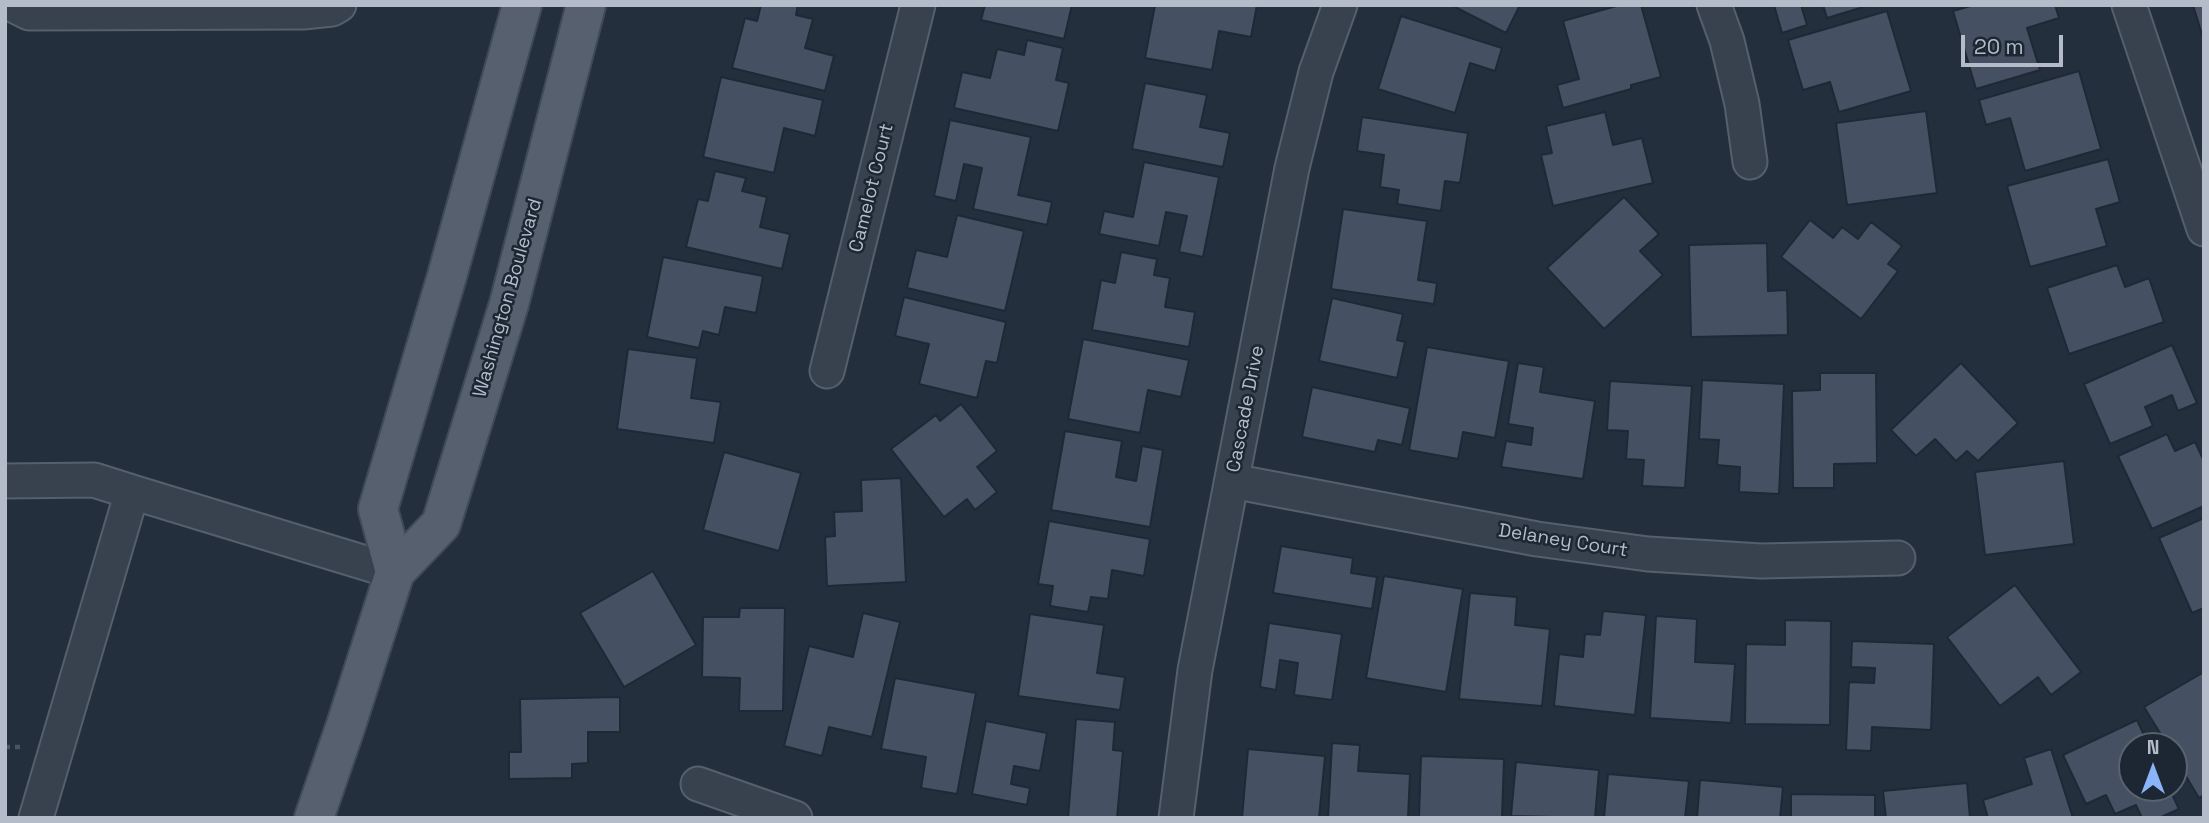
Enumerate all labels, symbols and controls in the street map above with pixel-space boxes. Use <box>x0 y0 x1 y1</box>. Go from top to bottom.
scale bar <box>1964 21 2066 65</box>
text: 20 m <box>1974 33 2024 60</box>
street label: Camelot Court <box>845 121 899 255</box>
street label: Washington Boulevard <box>469 196 547 400</box>
street label: Cascade Drive <box>1223 344 1269 474</box>
street label: Delaney Court <box>1497 520 1629 562</box>
north arrow <box>2118 732 2188 802</box>
text: N <box>2147 735 2159 760</box>

